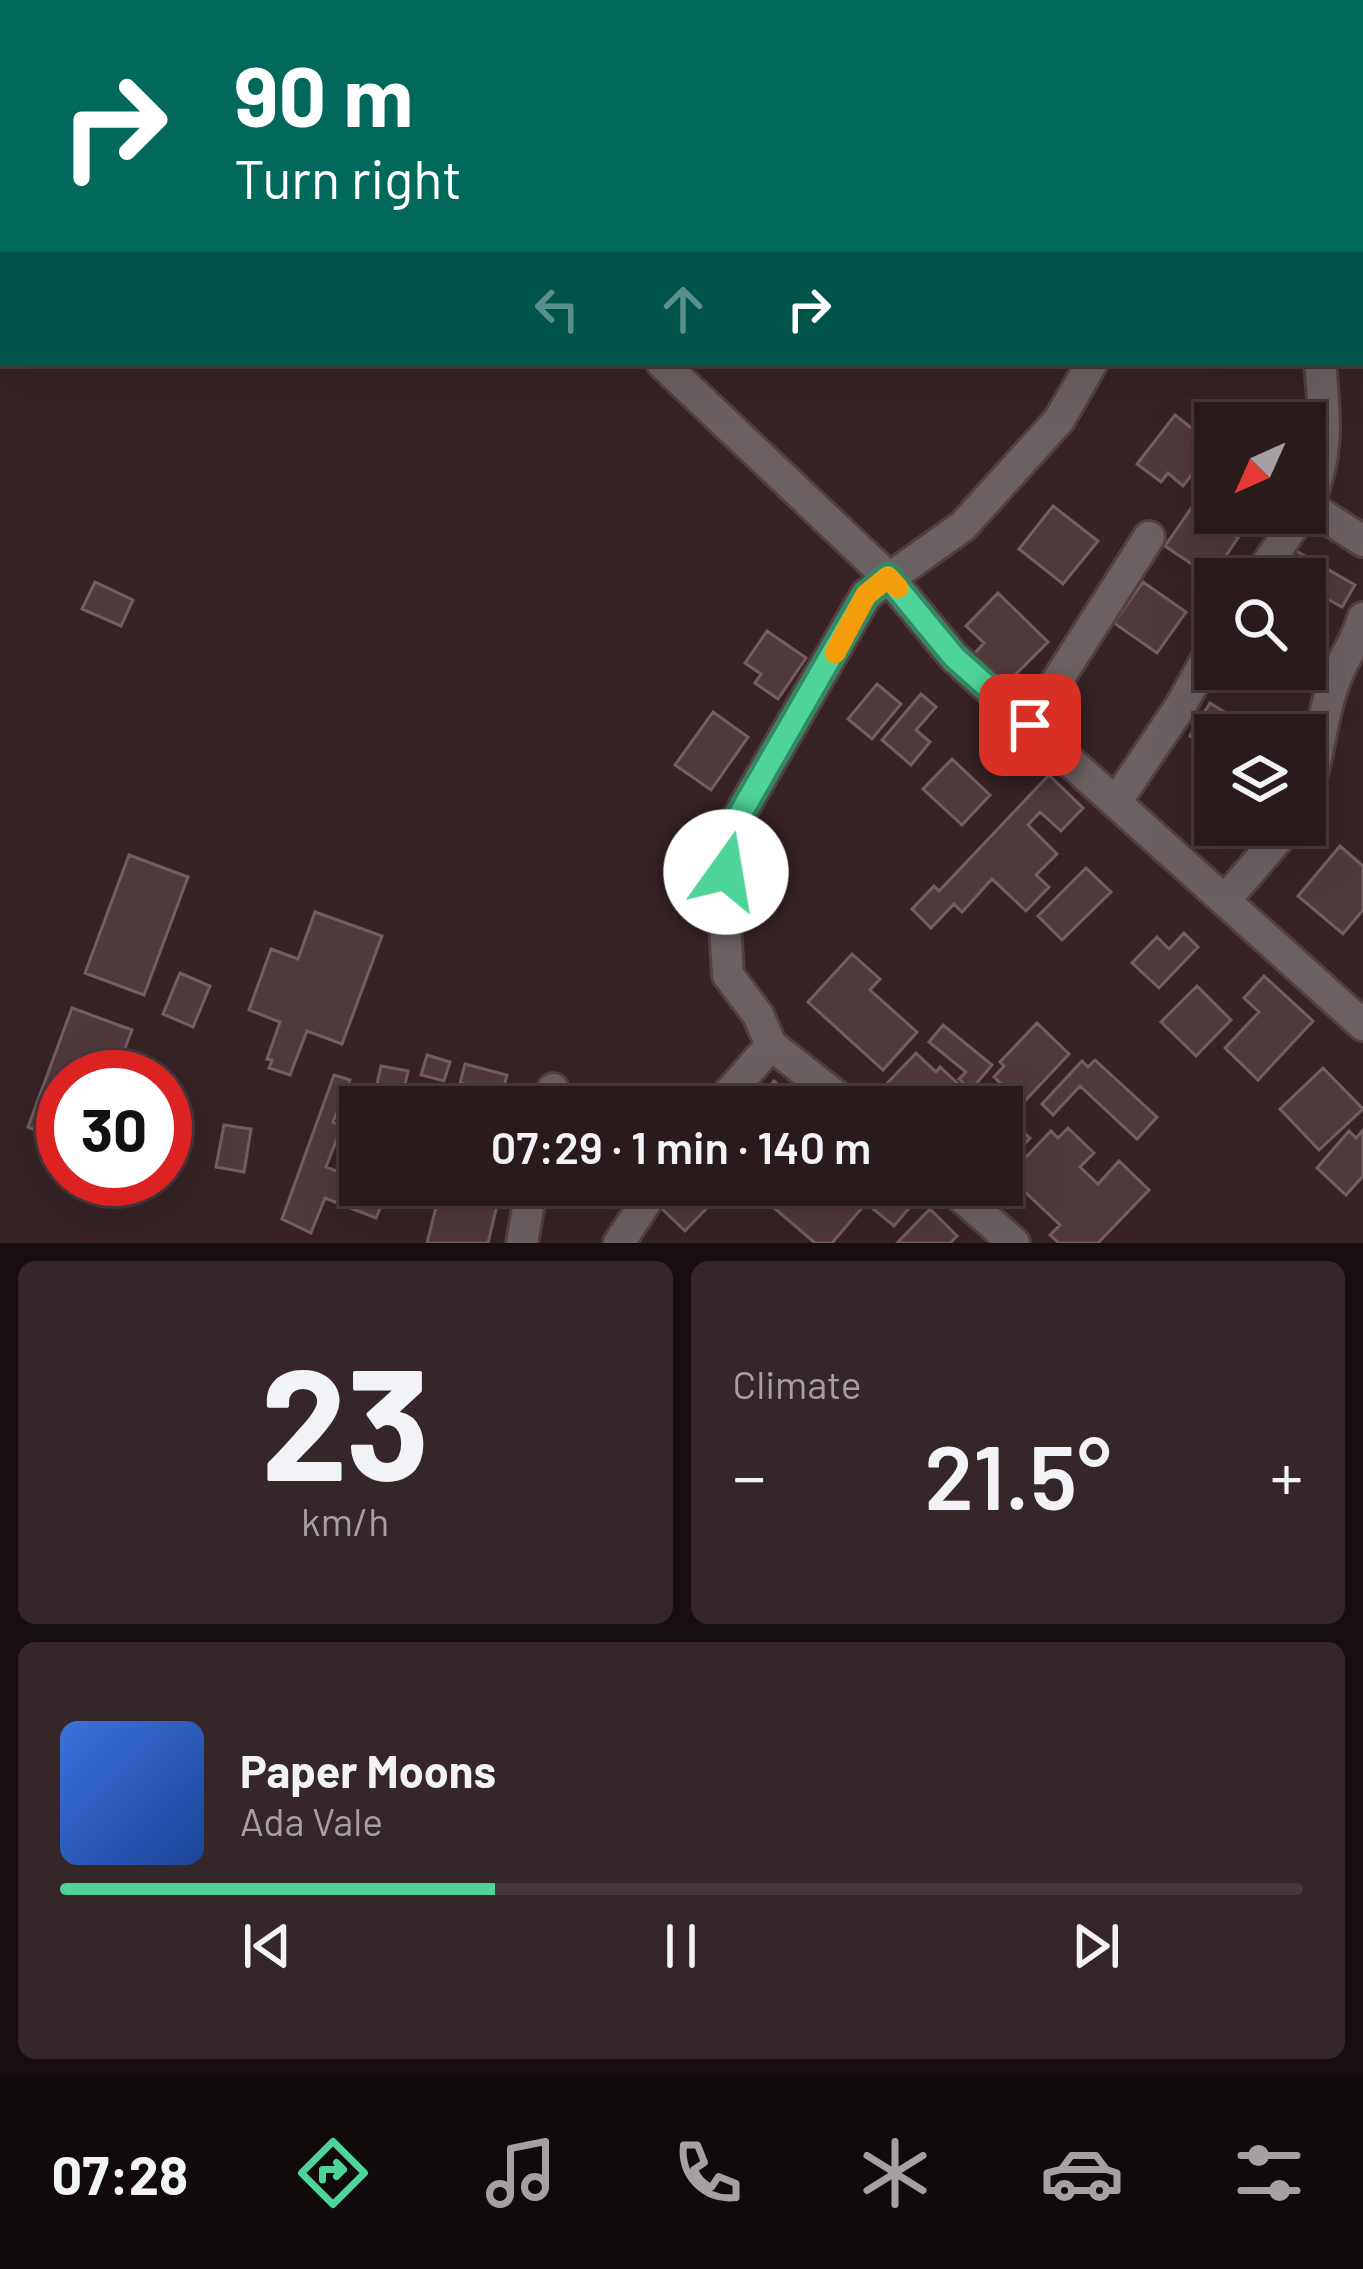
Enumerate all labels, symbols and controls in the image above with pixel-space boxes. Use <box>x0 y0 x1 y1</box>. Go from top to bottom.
text: 90 m <box>234 43 413 144</box>
icon: right <box>36 48 192 204</box>
text: Turn right <box>234 145 462 210</box>
icon: left <box>524 276 590 342</box>
icon: ahead <box>650 276 716 342</box>
icon: right <box>776 276 842 342</box>
north arrow <box>1194 402 1326 534</box>
map controls <box>1194 402 1326 846</box>
button: search <box>1194 558 1326 690</box>
pin <box>979 674 1081 776</box>
icon: arrive <box>997 692 1063 758</box>
button: layers <box>1194 714 1326 846</box>
position arrow <box>663 809 789 935</box>
speed limit sign: 30 <box>36 1050 192 1206</box>
text: 07:29 · 1 min · 140 m <box>491 1119 871 1173</box>
text: 23 <box>261 1325 430 1512</box>
text: Climate <box>733 1360 862 1407</box>
text: 21.5° <box>924 1420 1111 1528</box>
text: − <box>733 1435 766 1514</box>
text: + <box>1270 1435 1303 1514</box>
text: km/h <box>301 1497 389 1544</box>
text: Paper Moons <box>240 1743 496 1797</box>
text: Ada Vale <box>240 1797 383 1844</box>
icon: previous <box>234 1913 300 1979</box>
icon: pause <box>648 1913 714 1979</box>
icon: next <box>1063 1913 1129 1979</box>
icon: directions <box>291 2131 375 2215</box>
icon: music <box>479 2131 563 2215</box>
icon: phone <box>666 2131 750 2215</box>
icon: climate <box>853 2131 937 2215</box>
icon: car <box>1040 2131 1124 2215</box>
icon: filters <box>1227 2131 1311 2215</box>
text: 07:28 <box>52 2141 188 2206</box>

